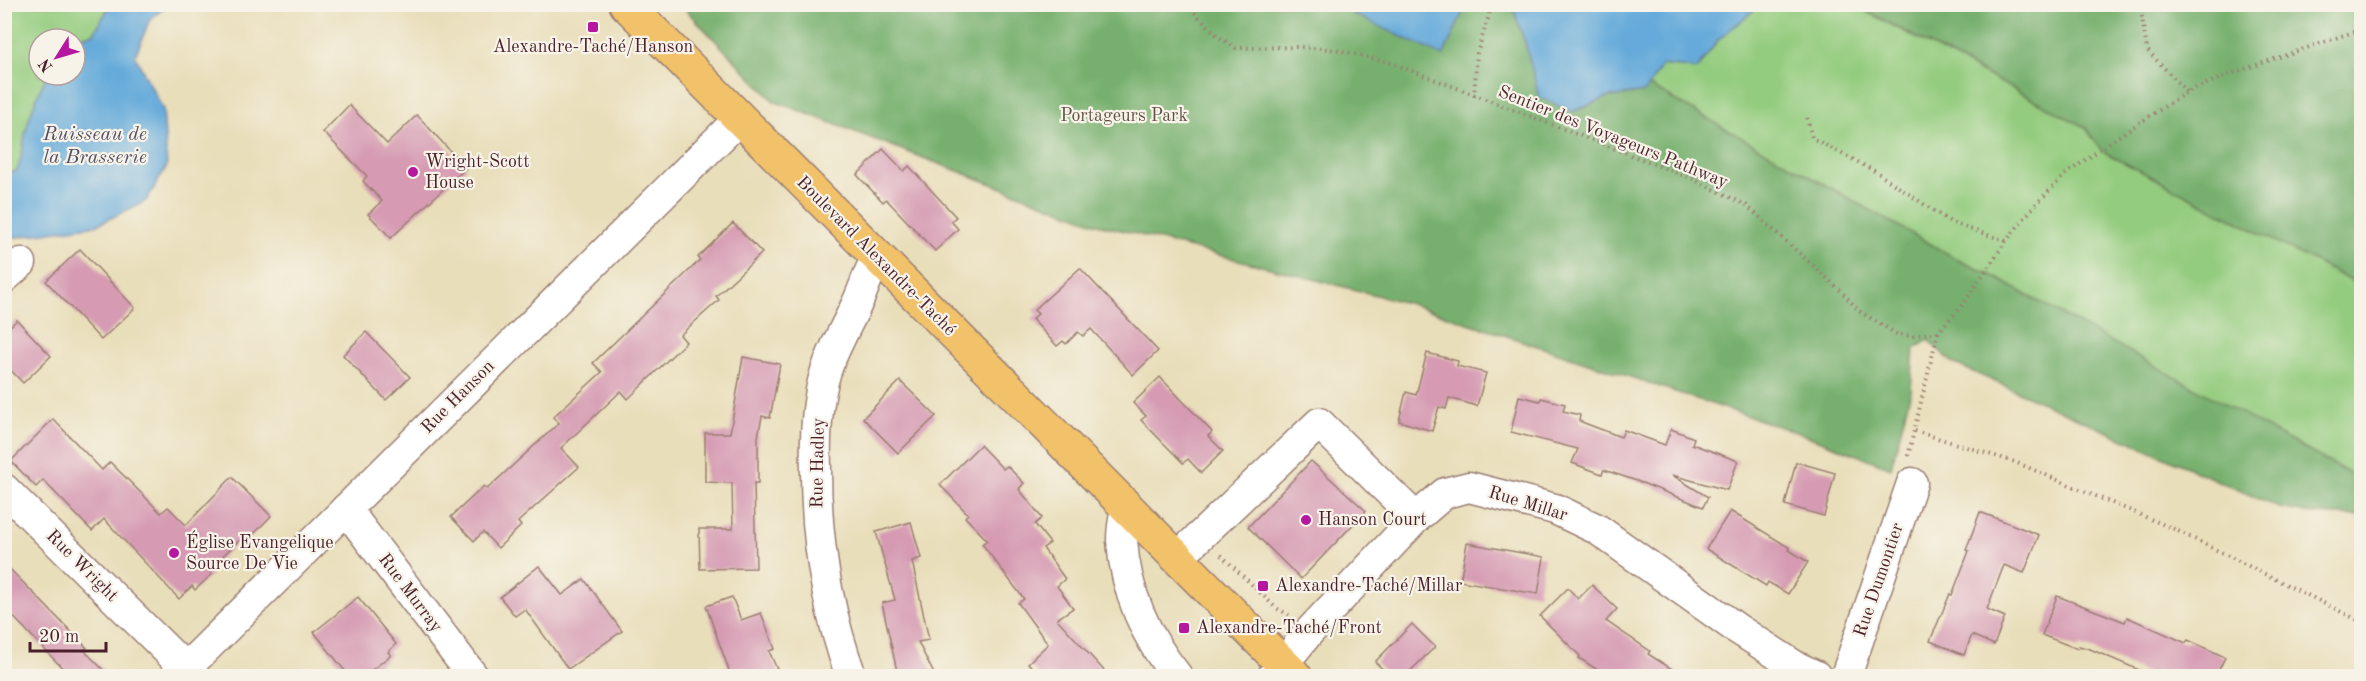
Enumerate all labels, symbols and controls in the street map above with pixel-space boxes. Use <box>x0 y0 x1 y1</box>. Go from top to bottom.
marker: Alexandre-Taché/Hanson <box>586 20 600 34</box>
north arrow <box>27 27 87 87</box>
place label: Alexandre-Taché/Hanson <box>493 38 694 56</box>
text: N <box>36 55 57 75</box>
street label: Sentier des Voyageurs Pathway <box>1495 83 1731 192</box>
park label: Portageurs Park <box>1060 107 1188 125</box>
water label: Ruisseau de la Brasserie <box>42 125 147 168</box>
place label: Wright-Scott House <box>425 153 529 192</box>
marker: Wright-Scott House <box>406 165 420 179</box>
street label: Boulevard Alexandre-Taché <box>793 173 959 339</box>
street label: Rue Hanson <box>418 357 498 437</box>
street label: Rue Hadley <box>808 417 828 509</box>
street label: Rue Millar <box>1486 483 1570 525</box>
place label: Hanson Court <box>1318 511 1427 529</box>
marker: Hanson Court <box>1299 513 1313 527</box>
street label: Rue Dumontier <box>1851 520 1907 639</box>
street label: Rue Wright <box>43 527 121 605</box>
place label: Église Evangelique Source De Vie <box>186 530 334 573</box>
marker: Église Evangelique Source De Vie <box>167 546 181 560</box>
street label: Rue Murray <box>375 550 446 636</box>
place label: Alexandre-Taché/Millar <box>1275 577 1463 595</box>
marker: Alexandre-Taché/Millar <box>1256 579 1270 593</box>
scale bar <box>30 615 106 653</box>
place label: Alexandre-Taché/Front <box>1196 619 1382 637</box>
marker: Alexandre-Taché/Front <box>1177 621 1191 635</box>
text: 20 m <box>39 628 79 646</box>

